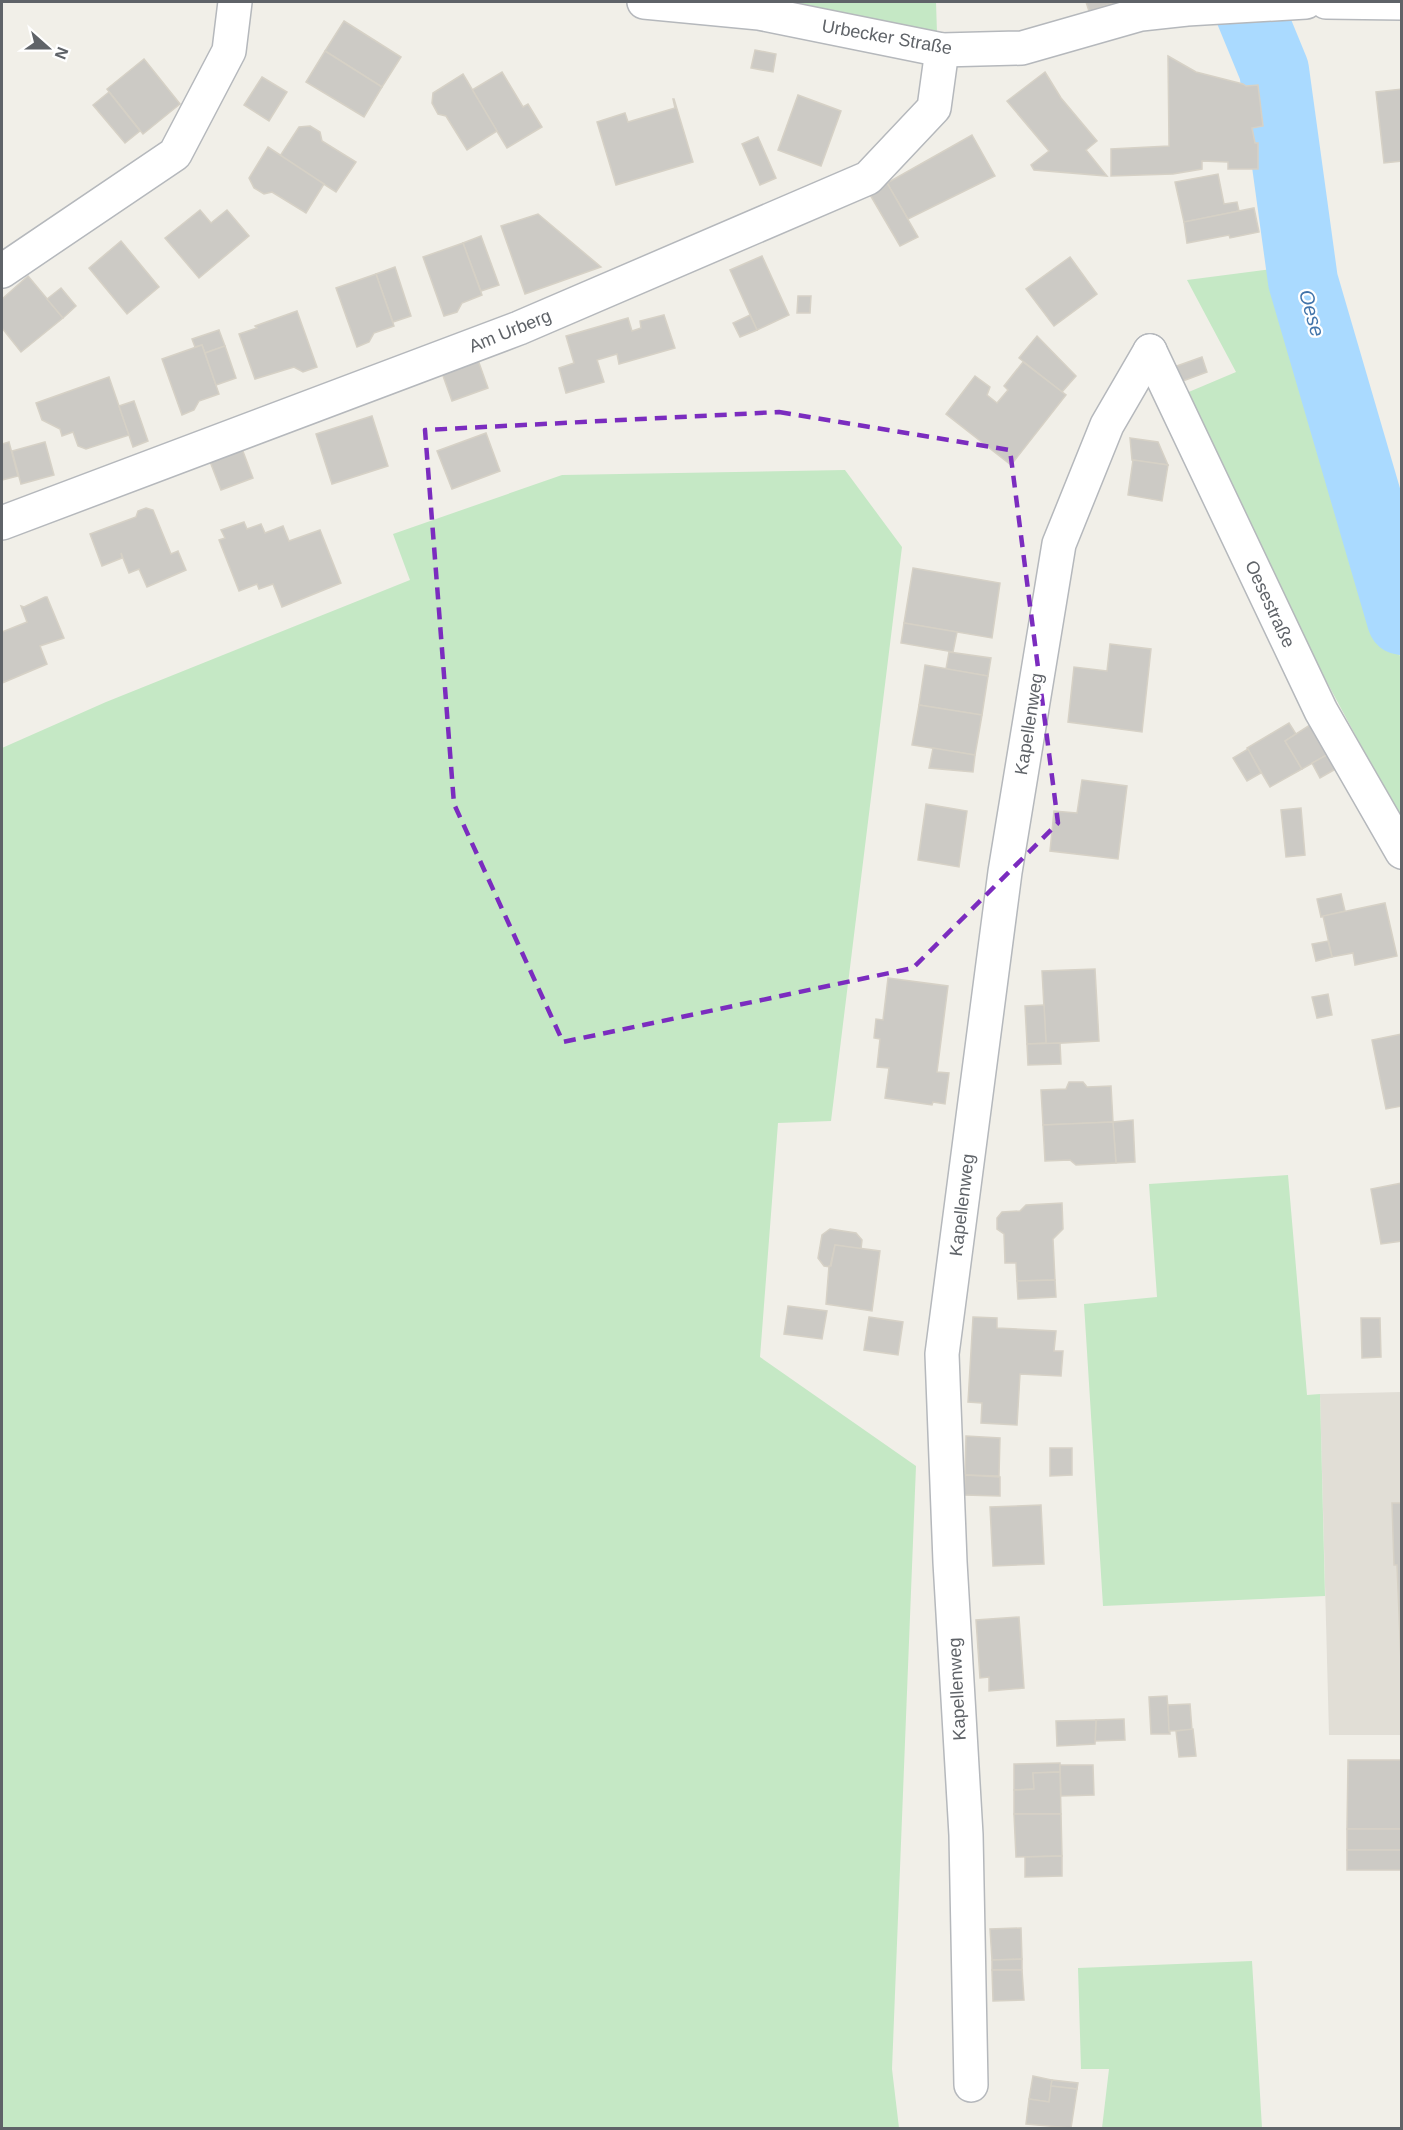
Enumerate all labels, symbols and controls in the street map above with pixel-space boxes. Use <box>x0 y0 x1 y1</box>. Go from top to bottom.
street label: Urbecker Straße <box>820 16 954 58</box>
north arrow <box>18 18 78 78</box>
text: N <box>52 45 72 62</box>
water label: Oese <box>1295 287 1329 339</box>
street label: Am Urberg <box>466 305 554 357</box>
street label: Oesestraße <box>1241 557 1299 651</box>
street label: Kapellenweg <box>1011 672 1047 776</box>
street label: Kapellenweg <box>946 1153 978 1257</box>
street label: Kapellenweg <box>944 1637 970 1741</box>

